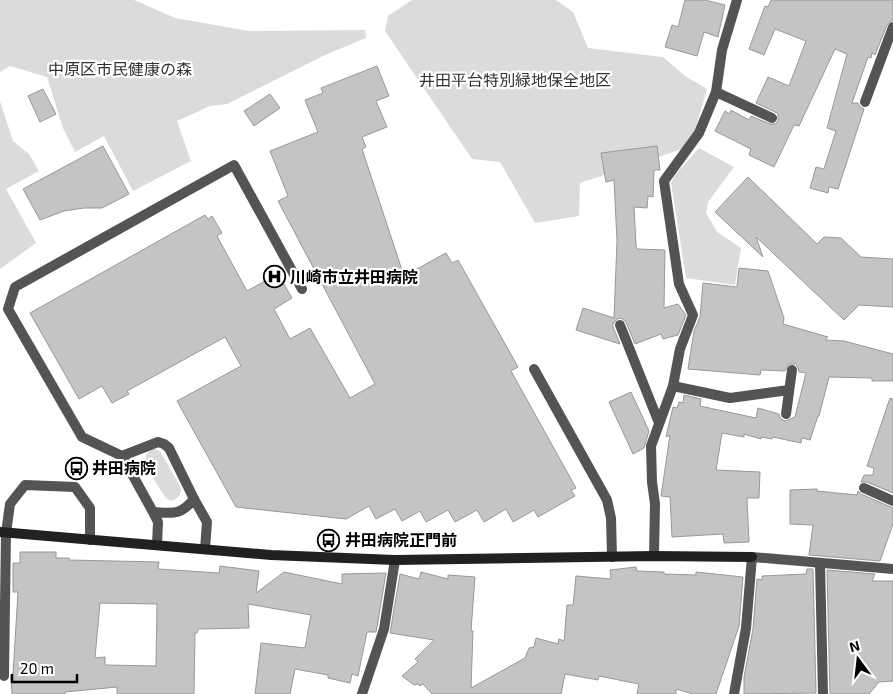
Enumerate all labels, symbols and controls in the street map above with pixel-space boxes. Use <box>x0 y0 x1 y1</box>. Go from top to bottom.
park label: 中原区市民健康の森 <box>48 59 192 78</box>
park label: 井田平台特別緑地保全地区 <box>419 70 611 89</box>
hospital icon: 川崎市立井田病院 <box>262 265 286 289</box>
place label: 川崎市立井田病院 <box>290 267 418 286</box>
bus stop icon: 井田病院 <box>64 456 88 480</box>
place label: 井田病院 <box>92 458 156 477</box>
bus stop icon: 井田病院正門前 <box>317 528 341 552</box>
place label: 井田病院正門前 <box>345 530 457 549</box>
north arrow <box>833 634 883 684</box>
text: N <box>847 636 862 655</box>
scale bar <box>12 652 78 684</box>
text: 20 m <box>20 659 54 677</box>

